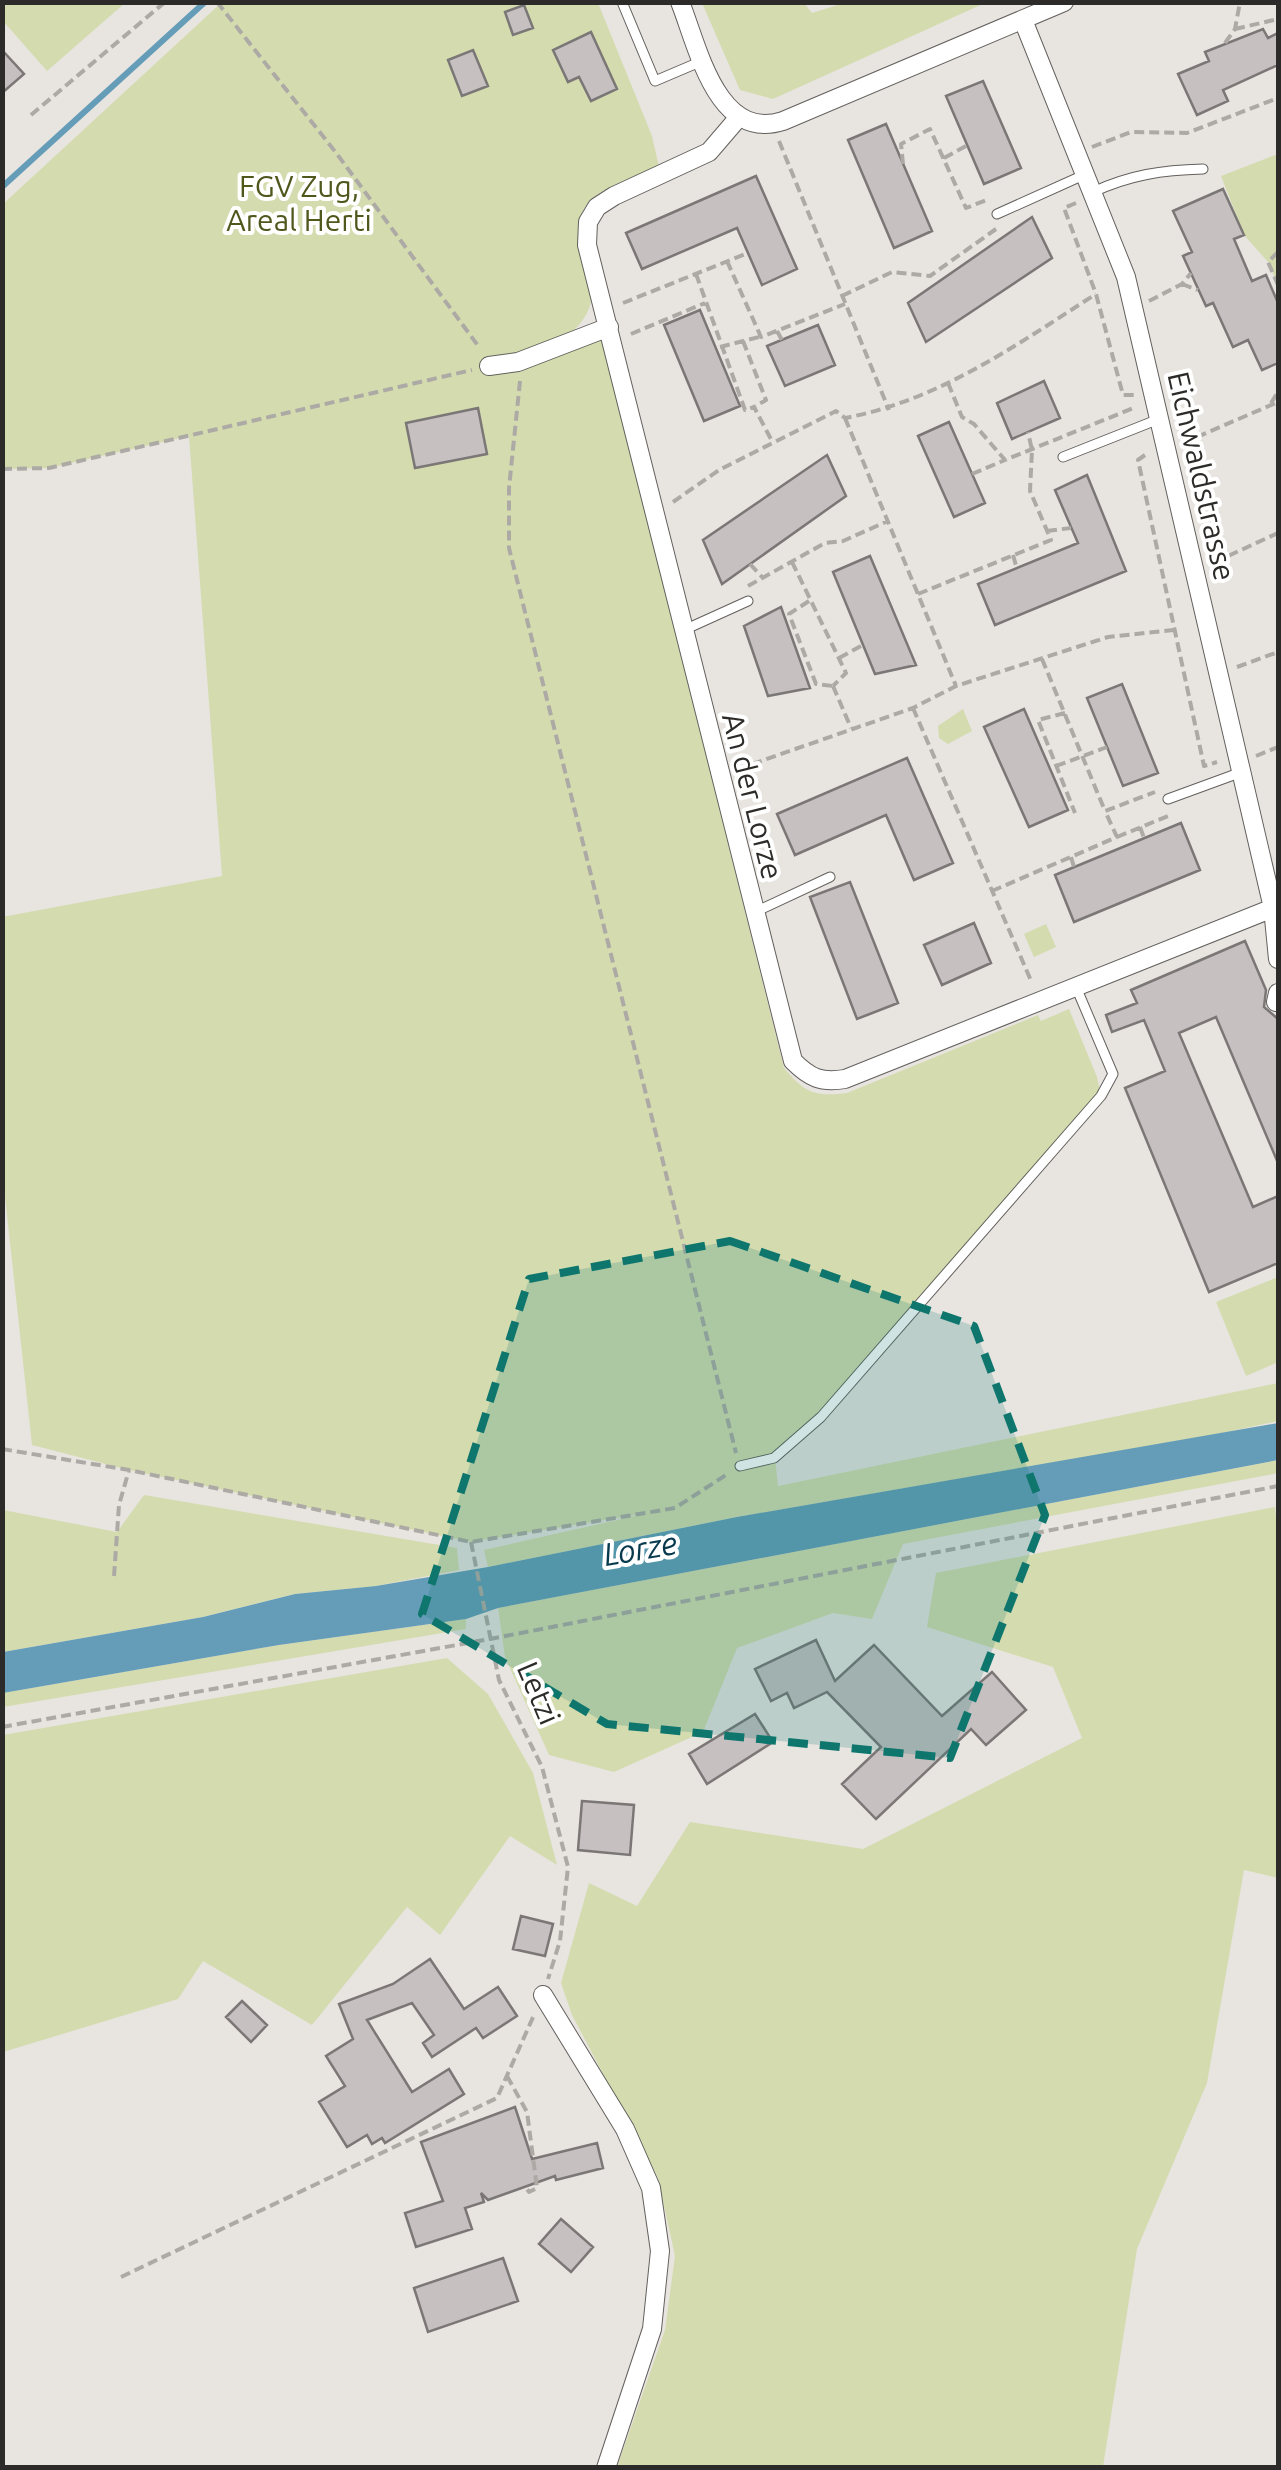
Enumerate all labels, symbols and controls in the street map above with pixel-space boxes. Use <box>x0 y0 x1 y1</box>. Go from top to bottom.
park label: FGV Zug, Areal Herti <box>226 169 372 237</box>
street label: Eichwaldstrasse <box>1161 368 1243 584</box>
street label: An der Lorze <box>716 709 790 883</box>
water label: Lorze <box>600 1524 680 1572</box>
street label: Letzi <box>511 1657 567 1729</box>

